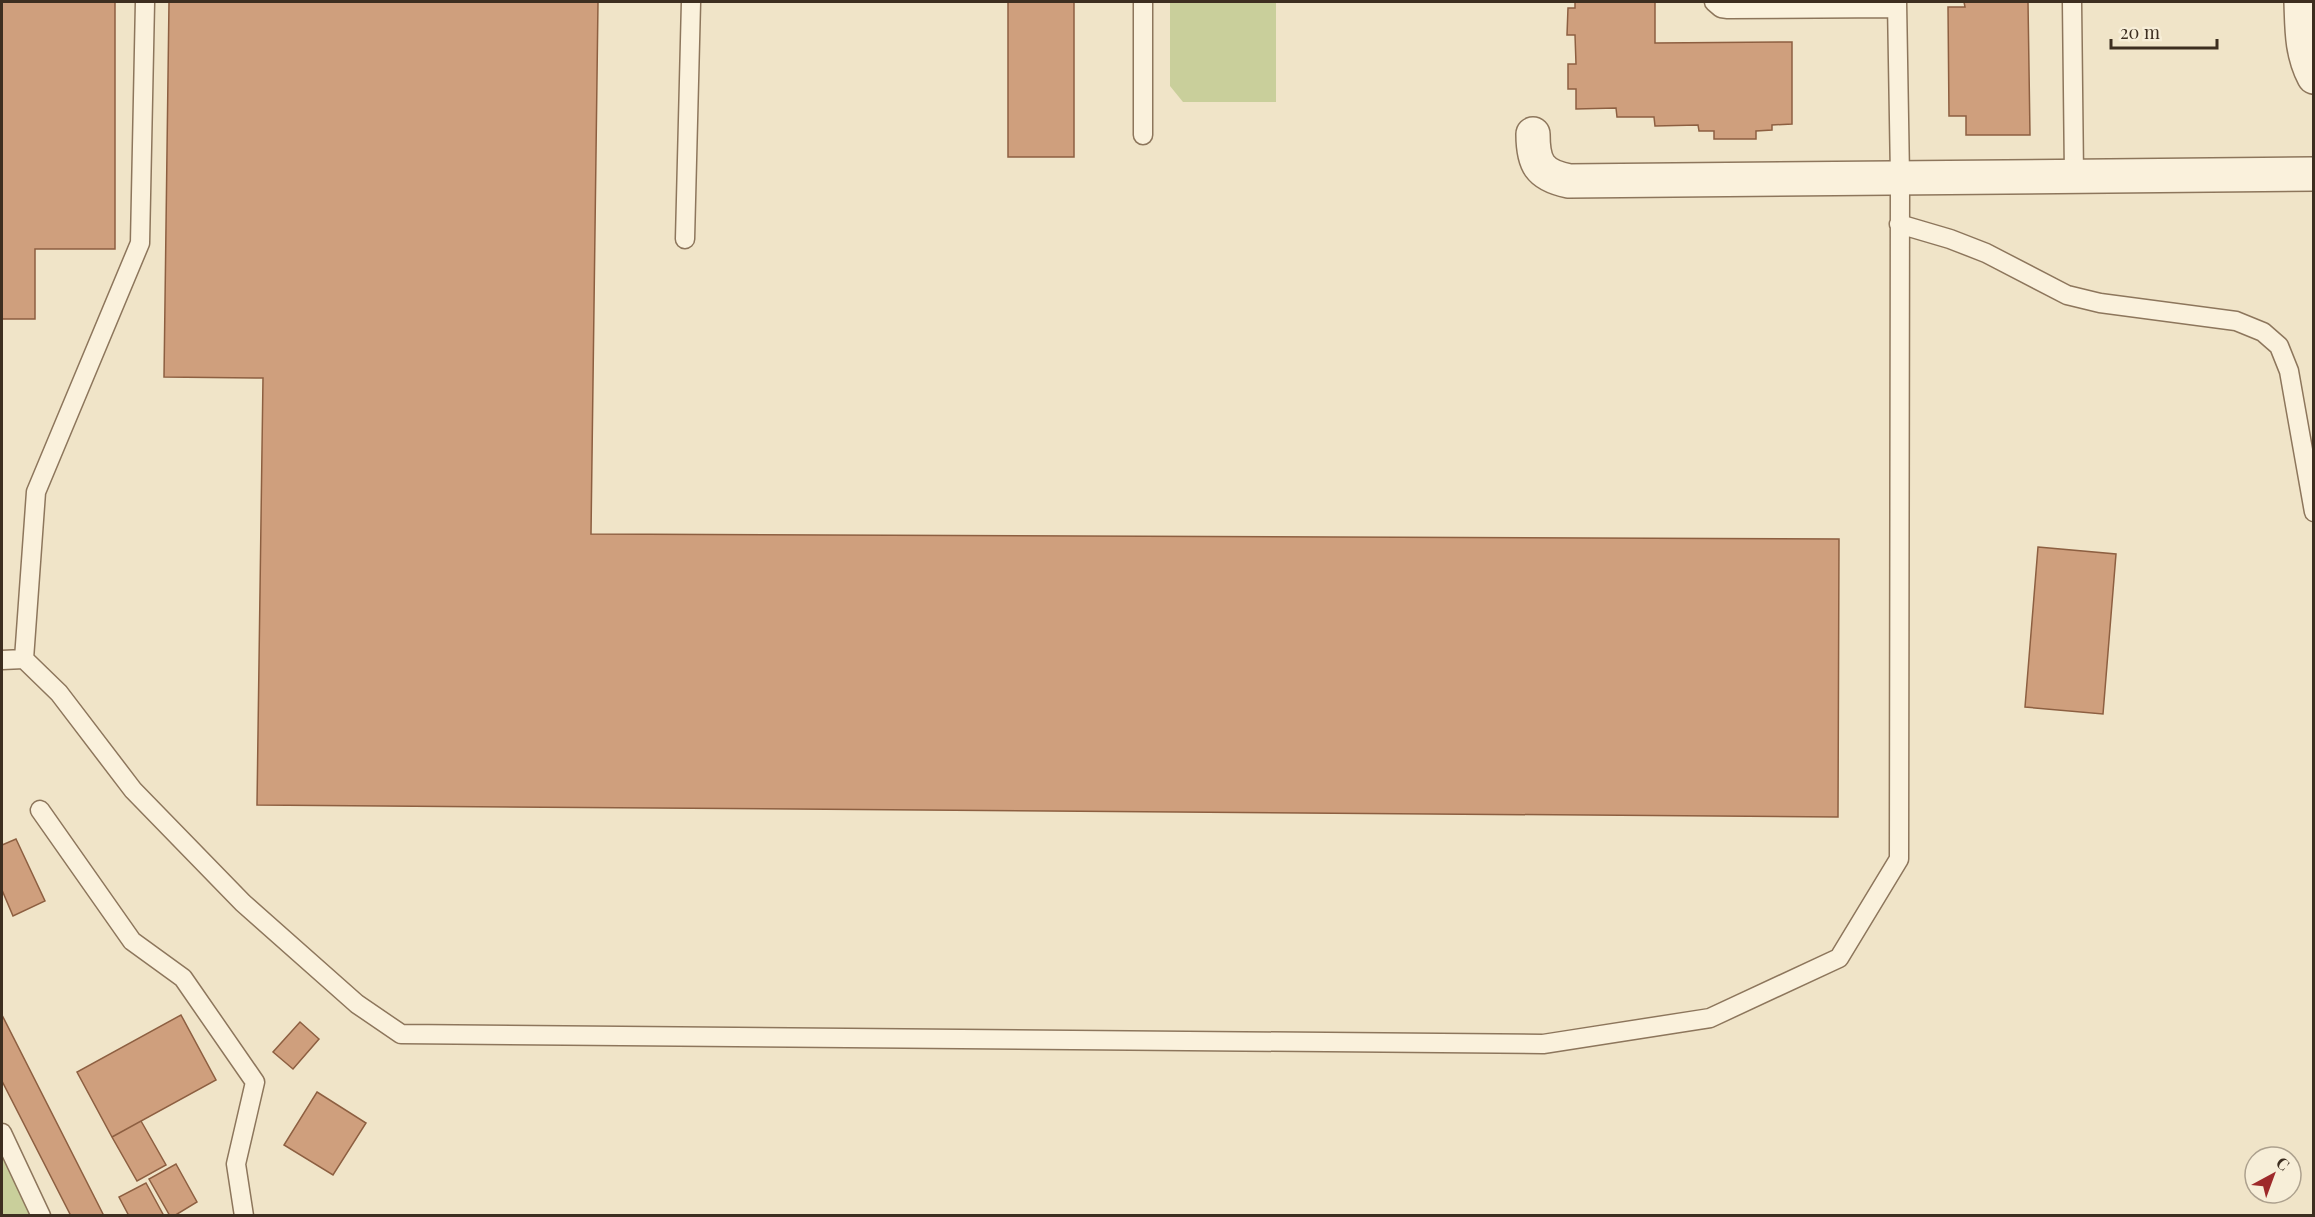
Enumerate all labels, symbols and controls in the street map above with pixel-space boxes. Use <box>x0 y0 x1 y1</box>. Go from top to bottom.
scale bar <box>2111 12 2218 50</box>
text: 20 m <box>2120 20 2160 44</box>
north arrow <box>2243 1145 2303 1205</box>
text: С <box>2272 1152 2294 1175</box>

